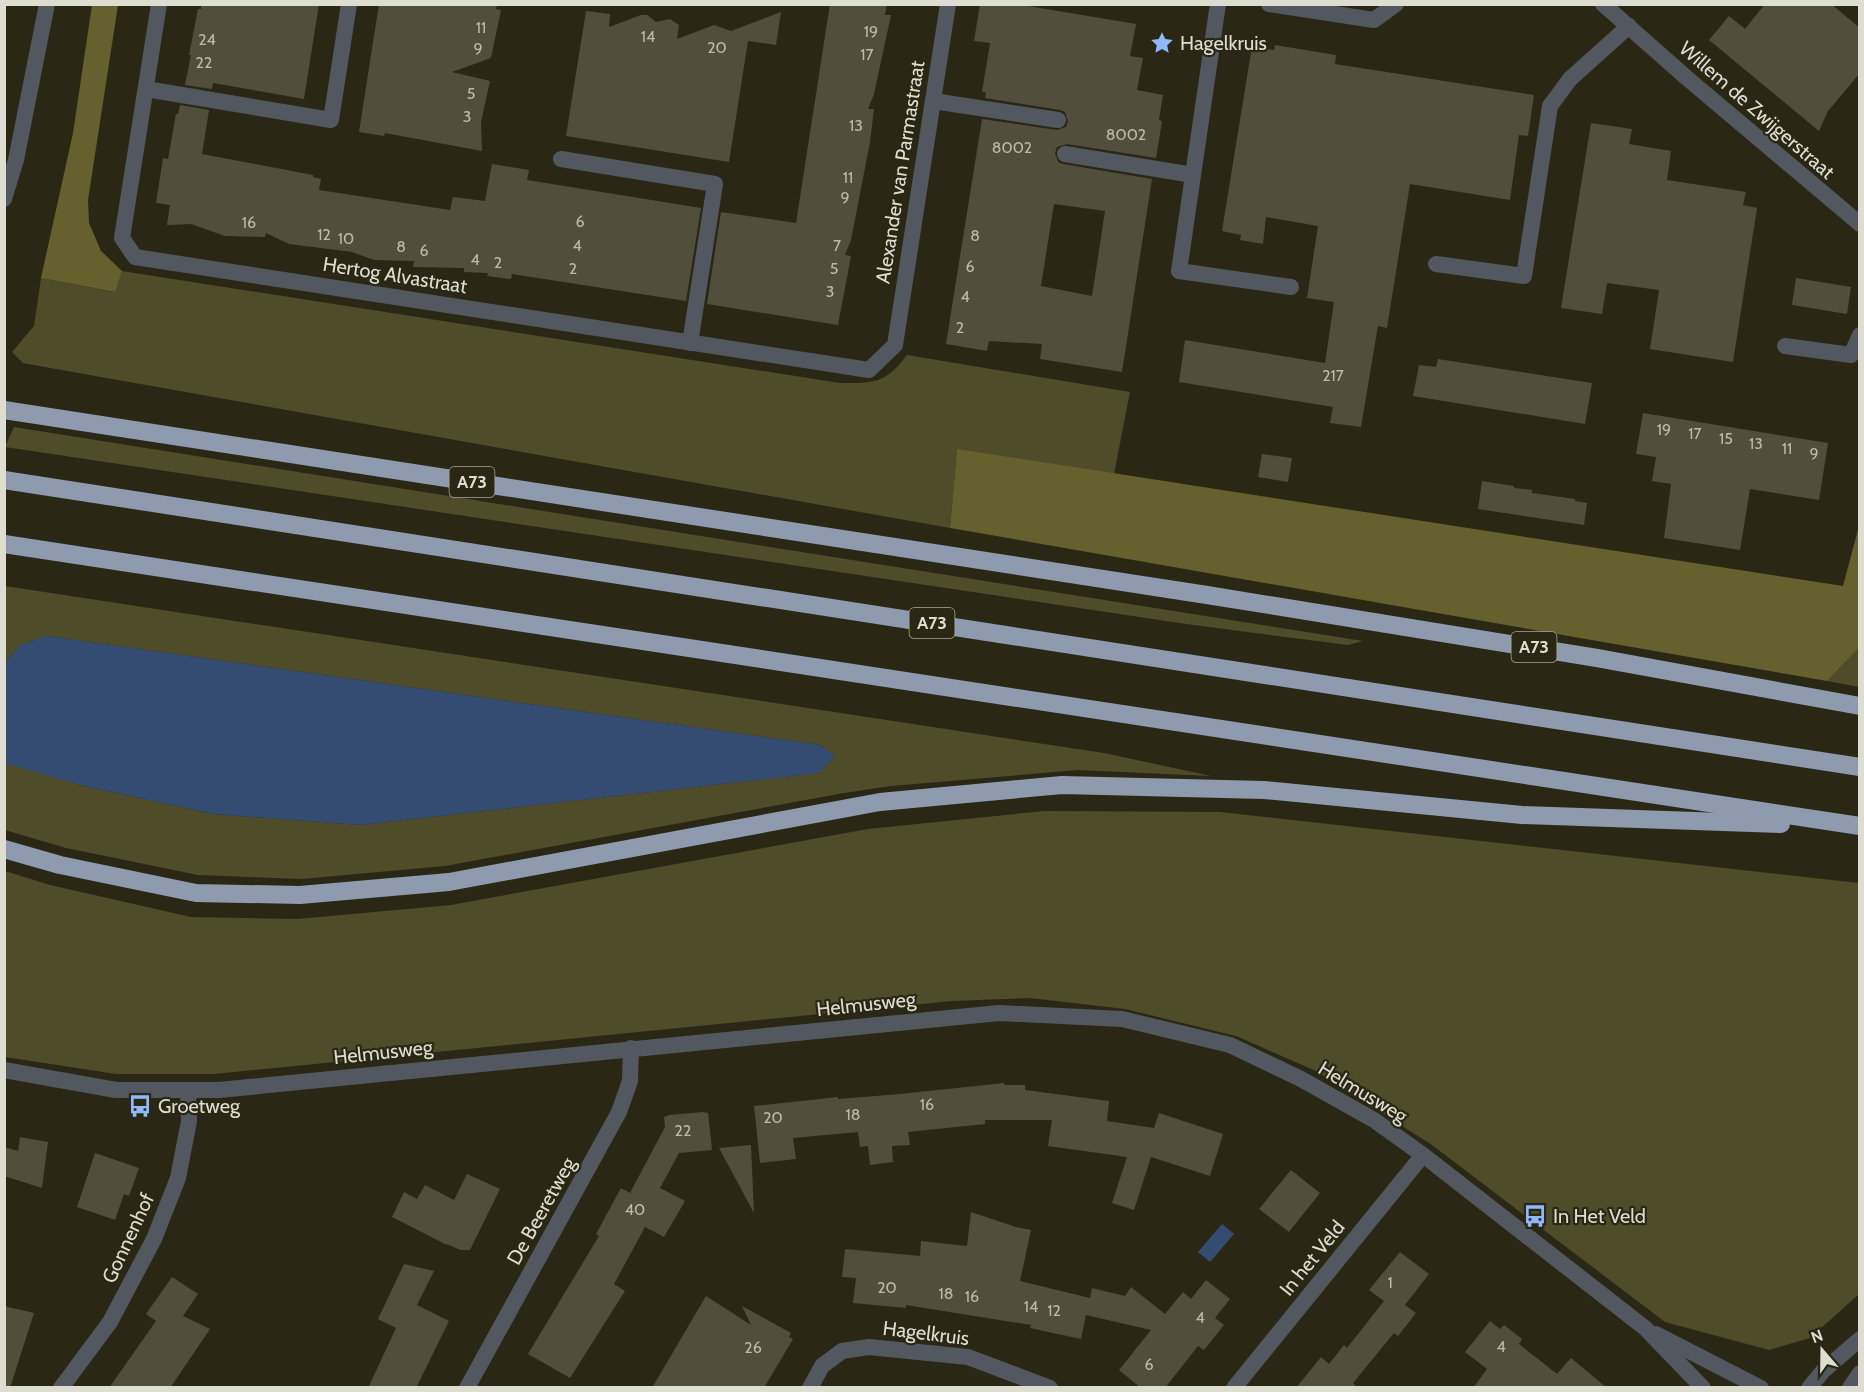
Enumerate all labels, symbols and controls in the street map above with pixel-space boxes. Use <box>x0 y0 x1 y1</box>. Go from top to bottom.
house number: 11 <box>476 18 486 37</box>
house number: 19 <box>864 22 878 41</box>
house number: 14 <box>641 27 655 46</box>
house number: 24 <box>198 30 216 49</box>
place icon: Hagelkruis <box>1149 30 1175 56</box>
place label: Hagelkruis <box>1180 31 1267 55</box>
street label: Willem de Zwijgerstraat <box>1675 36 1840 184</box>
house number: 20 <box>707 38 727 57</box>
house number: 9 <box>473 39 483 58</box>
house number: 17 <box>860 45 874 64</box>
house number: 22 <box>196 53 212 72</box>
street label: Alexander van Parmastraat <box>871 59 930 285</box>
house number: 5 <box>467 84 475 103</box>
house number: 3 <box>463 107 471 126</box>
house number: 13 <box>849 116 863 135</box>
house number: 8002 <box>1106 125 1146 144</box>
house number: 8002 <box>992 138 1032 157</box>
house number: 11 <box>843 168 853 187</box>
house number: 9 <box>840 188 850 207</box>
house number: 6 <box>575 212 585 231</box>
house number: 16 <box>242 213 256 232</box>
house number: 12 <box>317 225 331 244</box>
house number: 8 <box>970 226 980 245</box>
house number: 10 <box>338 229 354 248</box>
house number: 4 <box>572 236 582 255</box>
house number: 7 <box>833 236 841 255</box>
house number: 8 <box>396 237 406 256</box>
house number: 6 <box>419 241 429 260</box>
house number: 4 <box>470 250 480 269</box>
street label: Hertog Alvastraat <box>321 252 469 298</box>
house number: 2 <box>494 253 502 272</box>
house number: 6 <box>965 257 975 276</box>
house number: 2 <box>569 259 577 278</box>
house number: 5 <box>830 259 838 278</box>
house number: 3 <box>826 282 834 301</box>
house number: 4 <box>960 287 970 306</box>
house number: 2 <box>956 318 964 337</box>
house number: 217 <box>1322 366 1344 385</box>
house number: 19 <box>1657 420 1671 439</box>
house number: 17 <box>1688 424 1702 443</box>
house number: 15 <box>1719 429 1733 448</box>
house number: 13 <box>1749 434 1763 453</box>
house number: 11 <box>1782 439 1792 458</box>
house number: 9 <box>1809 444 1819 463</box>
road number: A73 <box>450 467 494 497</box>
road number: A73 <box>910 608 954 638</box>
road number: A73 <box>1512 632 1556 662</box>
street label: Helmusweg <box>815 987 918 1021</box>
street label: Helmusweg <box>332 1035 435 1069</box>
street label: Helmusweg <box>1314 1056 1413 1128</box>
bus stop icon: Groetweg <box>127 1093 153 1119</box>
place label: Groetweg <box>158 1094 241 1118</box>
house number: 16 <box>920 1095 934 1114</box>
house number: 18 <box>846 1105 860 1124</box>
house number: 20 <box>763 1108 783 1127</box>
house number: 22 <box>675 1121 691 1140</box>
street label: De Beeretweg <box>502 1152 581 1269</box>
street label: Gonnenhof <box>97 1189 159 1287</box>
house number: 40 <box>625 1200 645 1219</box>
bus stop icon: In Het Veld <box>1522 1203 1548 1229</box>
place label: In Het Veld <box>1553 1204 1646 1228</box>
street label: In het Veld <box>1274 1216 1350 1300</box>
house number: 1 <box>1387 1273 1393 1292</box>
house number: 20 <box>877 1278 897 1297</box>
house number: 18 <box>939 1284 953 1303</box>
house number: 16 <box>965 1287 979 1306</box>
house number: 14 <box>1024 1297 1038 1316</box>
house number: 12 <box>1047 1301 1061 1320</box>
house number: 4 <box>1195 1308 1205 1327</box>
street label: Hagelkruis <box>881 1316 971 1350</box>
north arrow <box>1792 1320 1852 1380</box>
text: N <box>1808 1326 1826 1347</box>
house number: 4 <box>1496 1337 1506 1356</box>
house number: 26 <box>744 1338 762 1357</box>
house number: 6 <box>1144 1355 1154 1374</box>

